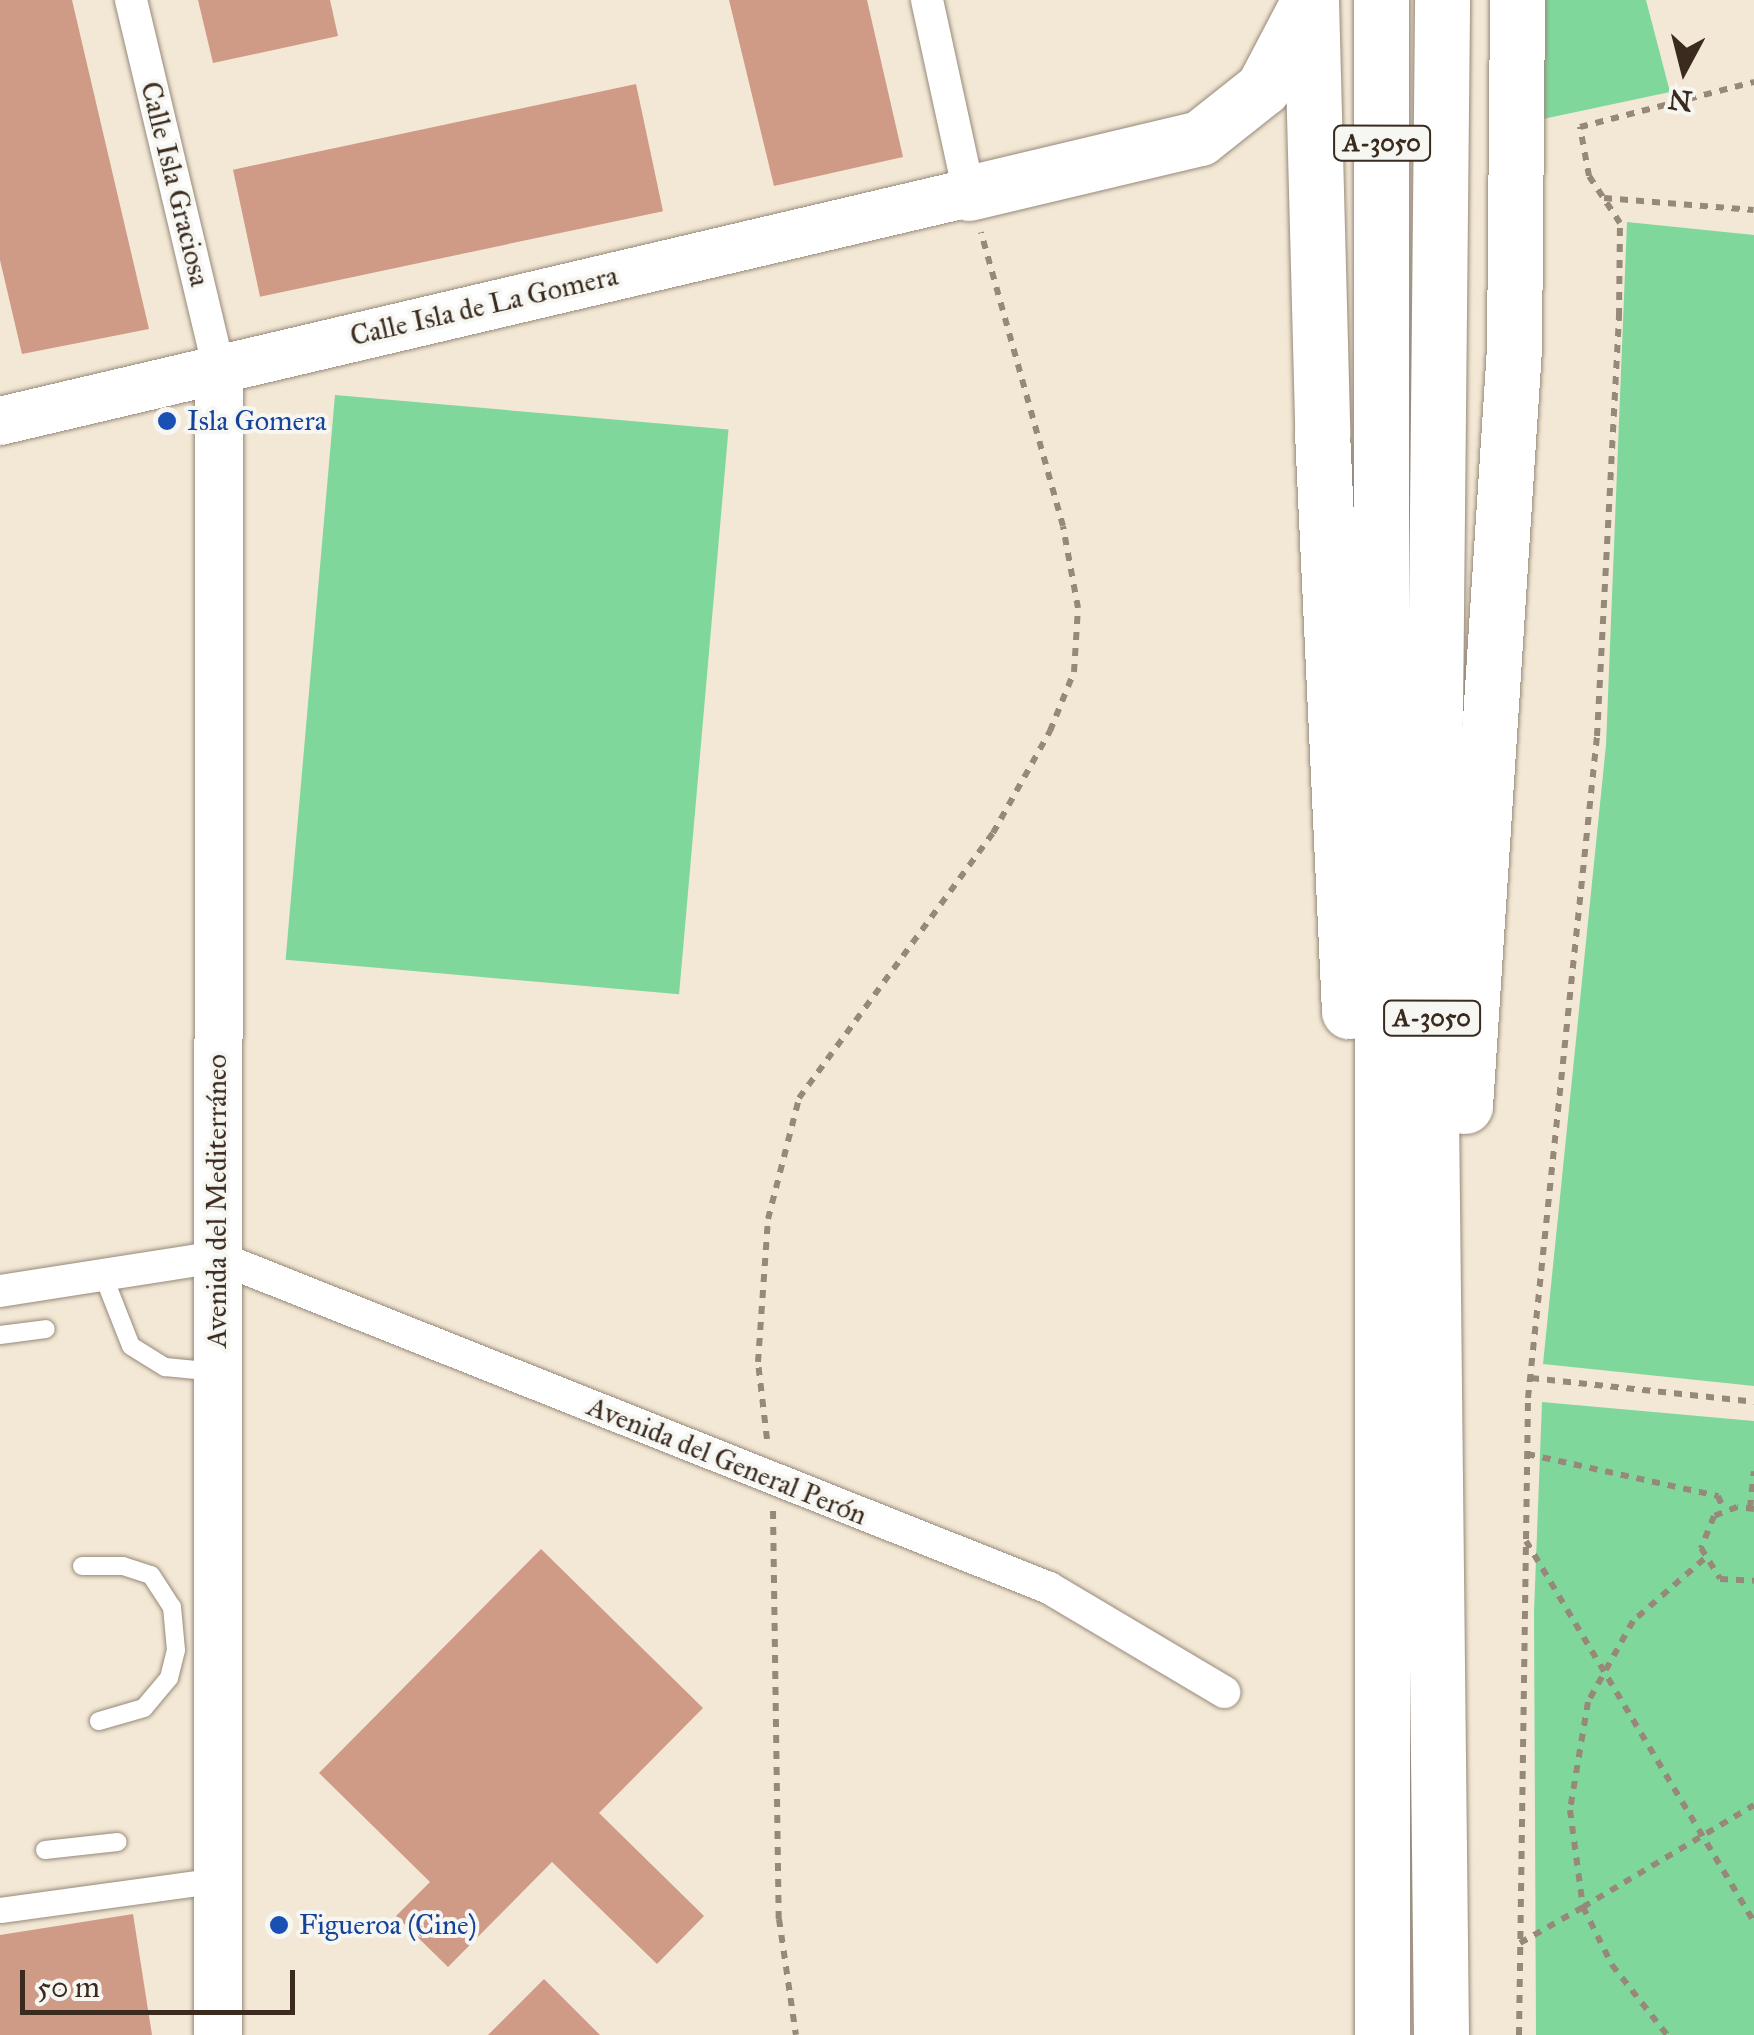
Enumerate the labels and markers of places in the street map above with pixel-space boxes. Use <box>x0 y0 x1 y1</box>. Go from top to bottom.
place label: Isla Gomera <box>187 404 327 438</box>
marker: Isla Gomera <box>156 410 178 432</box>
place label: Figueroa (Cine) <box>299 1908 477 1942</box>
marker: Figueroa (Cine) <box>268 1914 290 1936</box>

